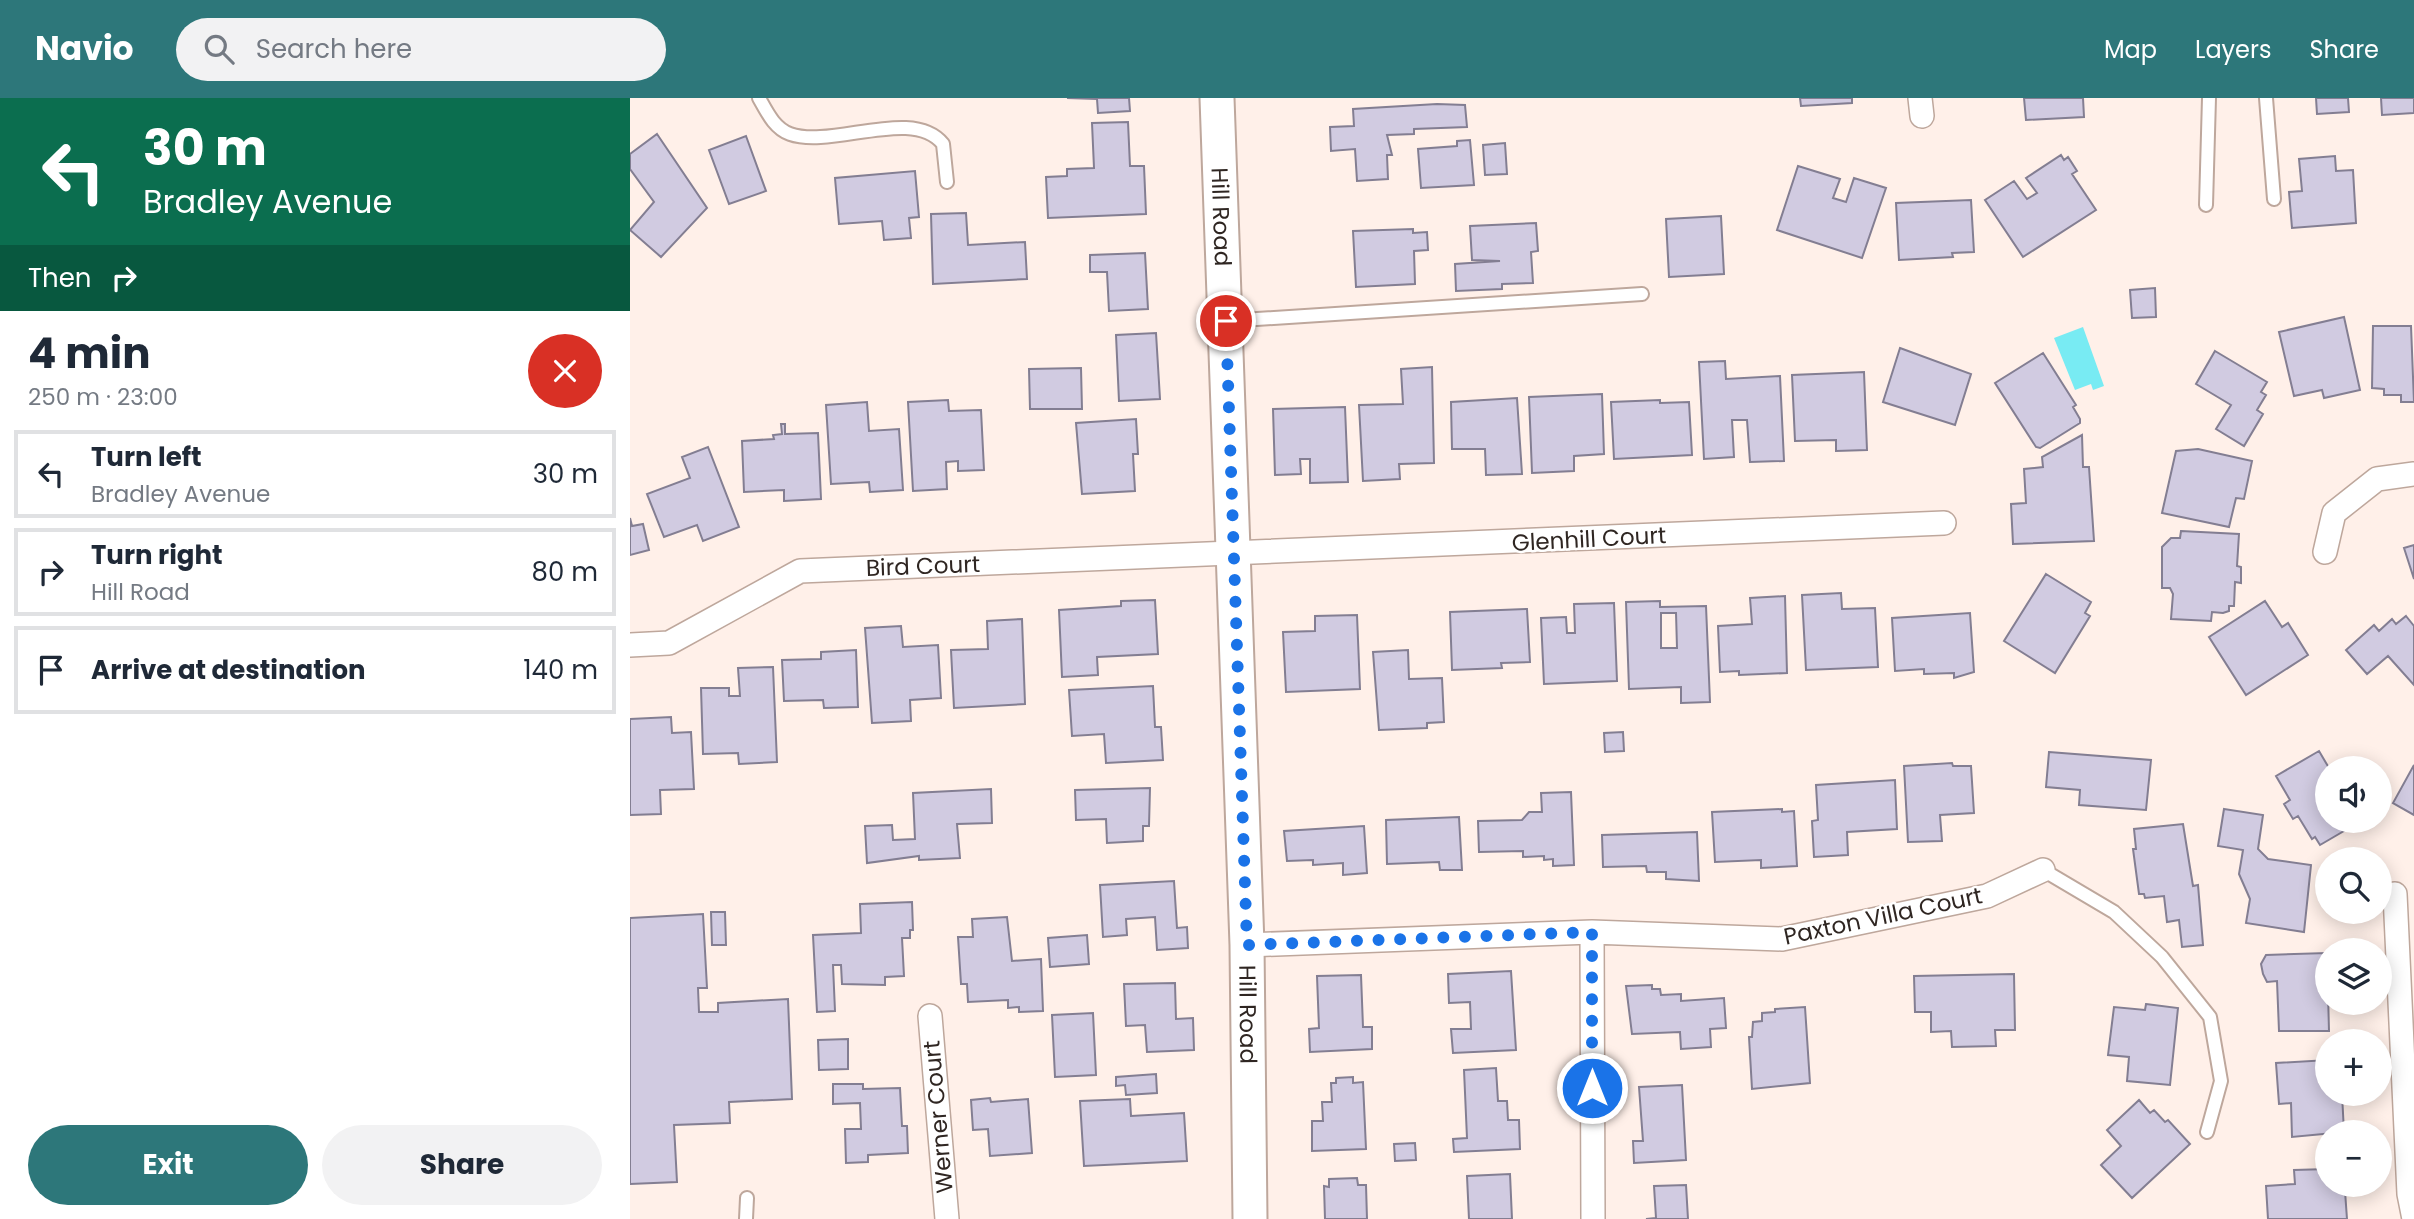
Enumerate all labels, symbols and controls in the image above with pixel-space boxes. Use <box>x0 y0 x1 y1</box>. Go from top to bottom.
search box <box>176 18 666 81</box>
text: Navio <box>35 25 134 72</box>
icon: search <box>200 30 238 68</box>
text: Search here <box>256 31 412 67</box>
text: Map <box>2104 33 2157 66</box>
text: Layers <box>2195 33 2271 66</box>
text: Share <box>2309 33 2379 66</box>
text: 30 m <box>143 114 267 182</box>
icon: left <box>28 126 119 217</box>
street label: Hill Road <box>1203 167 1239 267</box>
text: Bradley Avenue <box>143 179 392 224</box>
icon: right <box>105 259 143 297</box>
text: Then <box>28 260 91 296</box>
pin <box>1196 291 1256 351</box>
icon: arrive <box>1207 302 1245 340</box>
text: 4 min <box>28 324 151 383</box>
button: close <box>528 334 602 408</box>
text: 250 m · 23:00 <box>28 381 178 413</box>
text: Turn left <box>91 439 202 475</box>
icon: left <box>32 455 70 493</box>
text: 30 m <box>533 456 598 492</box>
text: Bradley Avenue <box>91 478 270 510</box>
street label: Glenhill Court <box>1511 519 1667 559</box>
text: Turn right <box>91 537 223 573</box>
street label: Bird Court <box>865 548 981 584</box>
icon: right <box>32 553 70 591</box>
text: 80 m <box>532 554 598 590</box>
text: Hill Road <box>91 576 190 608</box>
icon: arrive <box>32 651 70 689</box>
text: Arrive at destination <box>91 652 366 688</box>
text: 140 m <box>523 652 598 688</box>
map controls <box>2315 756 2392 1197</box>
button: sound <box>2315 756 2392 833</box>
button: search <box>2315 847 2392 924</box>
street label: Paxton Villa Court <box>1781 879 1985 953</box>
button: layers <box>2315 938 2392 1015</box>
street label: Hill Road <box>1231 965 1264 1064</box>
button: + <box>2315 1029 2392 1106</box>
street label: Werner Court <box>915 1039 961 1195</box>
position arrow <box>1555 1051 1629 1125</box>
button: − <box>2315 1120 2392 1197</box>
button: Exit <box>28 1125 308 1205</box>
button: Share <box>322 1125 602 1205</box>

